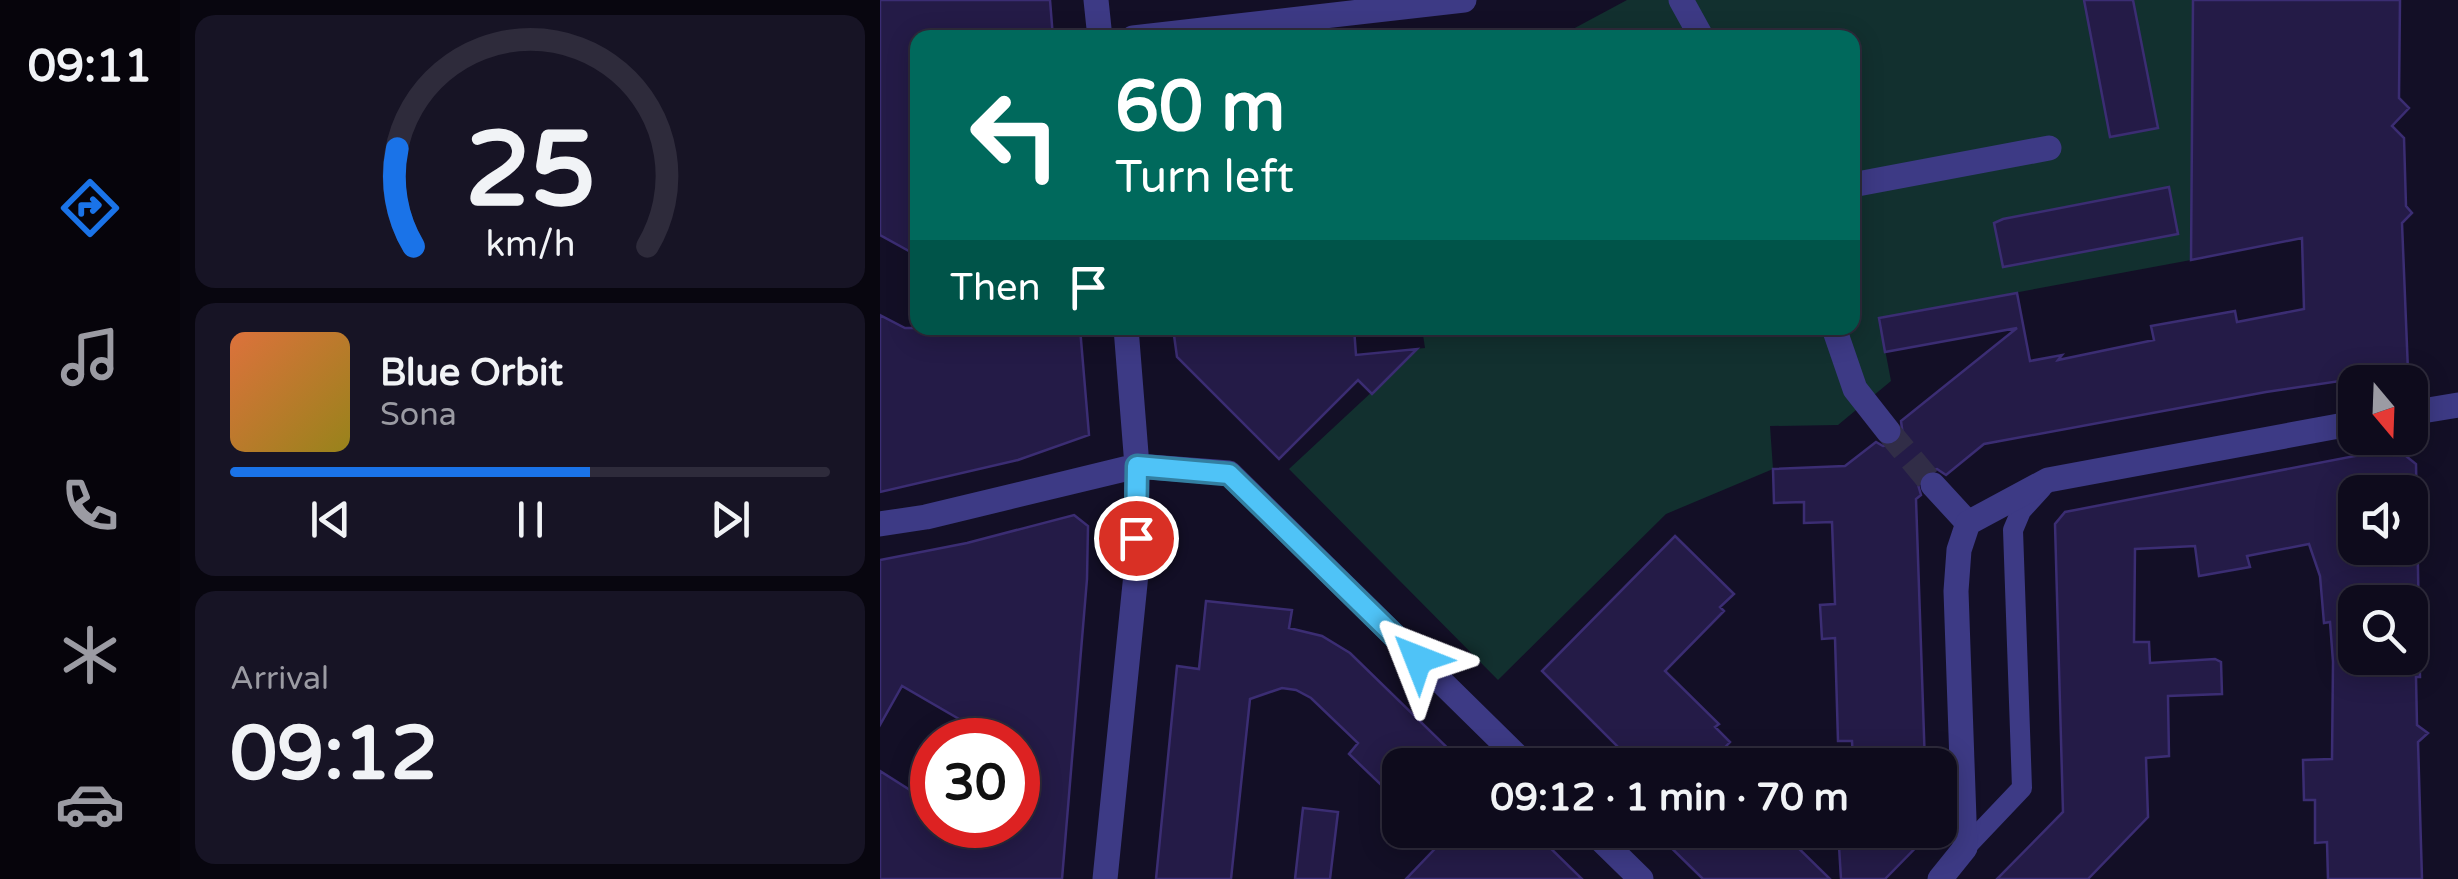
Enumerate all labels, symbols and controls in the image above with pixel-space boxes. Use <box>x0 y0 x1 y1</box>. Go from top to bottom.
text: 09:11 <box>28 40 152 94</box>
text: 60 m <box>1115 66 1285 150</box>
icon: left <box>950 70 1080 200</box>
text: 25 <box>465 109 595 234</box>
text: Turn left <box>1115 151 1294 205</box>
icon: directions <box>55 173 125 243</box>
text: km/h <box>485 223 575 266</box>
icon: arrive <box>1061 260 1116 315</box>
text: Then <box>950 265 1041 311</box>
icon: music <box>55 322 125 392</box>
text: Blue Orbit <box>380 350 563 396</box>
north arrow <box>2338 365 2428 455</box>
map controls <box>2338 365 2428 675</box>
text: Sona <box>380 396 457 434</box>
icon: phone <box>55 471 125 541</box>
button: sound <box>2338 475 2428 565</box>
icon: previous <box>303 492 358 547</box>
icon: pause <box>503 492 558 547</box>
icon: next <box>703 492 758 547</box>
pin <box>1094 496 1179 581</box>
icon: arrive <box>1109 511 1164 566</box>
button: search <box>2338 585 2428 675</box>
position arrow <box>1366 607 1470 711</box>
icon: climate <box>55 620 125 690</box>
text: Arrival <box>230 660 329 698</box>
text: 09:12 <box>230 709 438 799</box>
speed limit sign: 30 <box>910 718 1040 848</box>
icon: car <box>55 769 125 839</box>
text: 09:12 · 1 min · 70 m <box>1490 775 1849 821</box>

